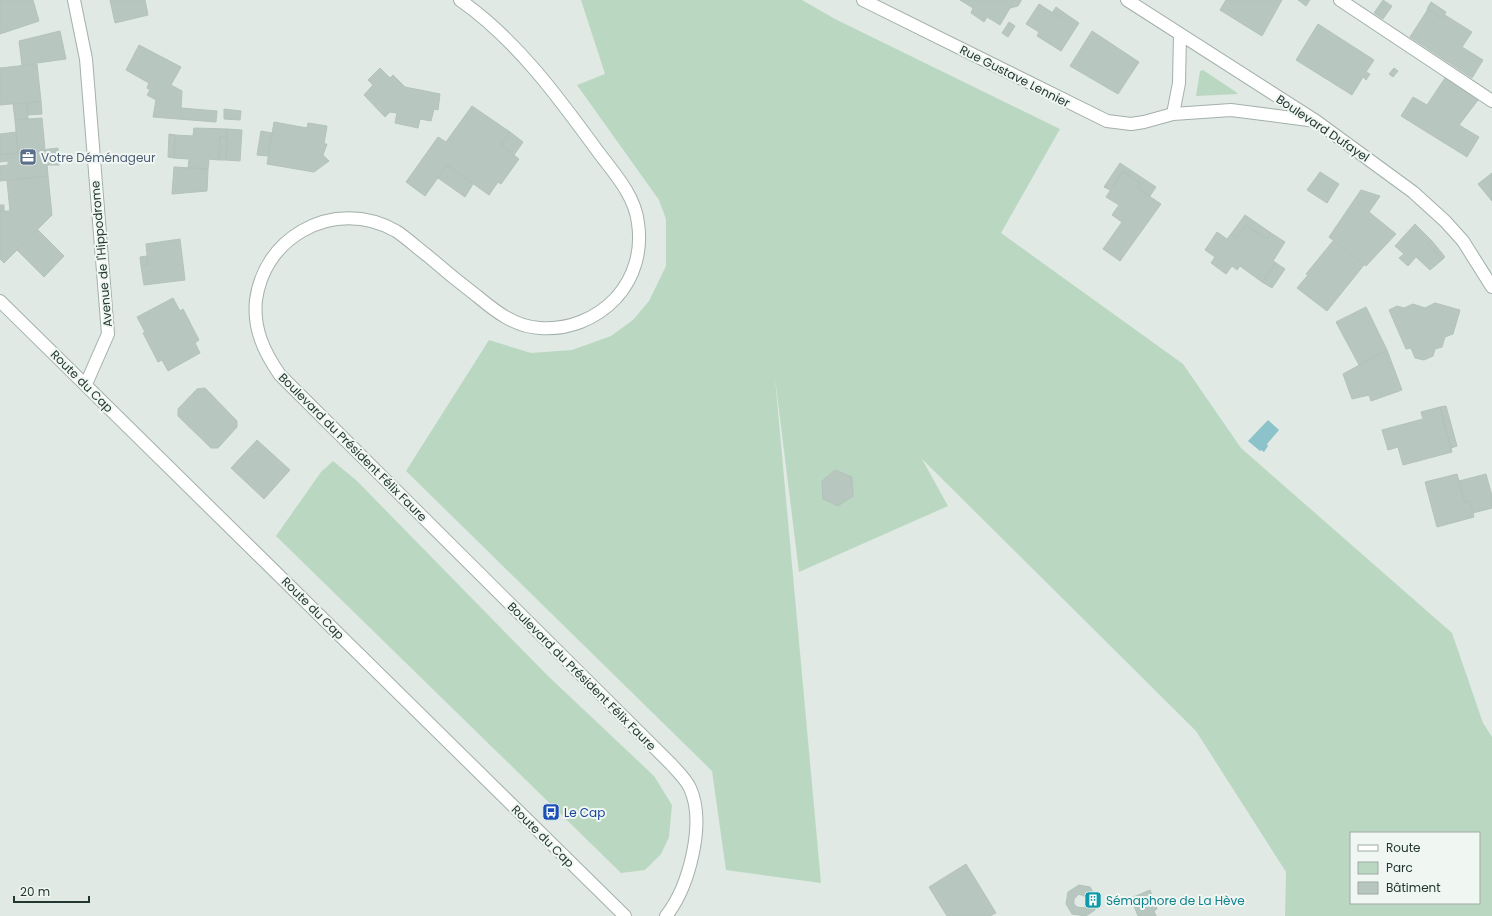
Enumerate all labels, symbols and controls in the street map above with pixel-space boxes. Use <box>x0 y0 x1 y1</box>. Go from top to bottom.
street label: Rue Gustave Lennier <box>957 41 1074 111</box>
street label: Boulevard Dufayel <box>1273 90 1373 166</box>
office icon: Votre Déménageur <box>18 147 38 167</box>
place label: Votre Déménageur <box>41 149 156 166</box>
street label: Avenue de l'Hippodrome <box>86 180 116 328</box>
street label: Route du Cap <box>47 346 117 416</box>
street label: Boulevard du Président Félix Faure <box>275 369 431 525</box>
street label: Route du Cap <box>278 573 348 643</box>
street label: Boulevard du Président Félix Faure <box>504 598 660 754</box>
street label: Route du Cap <box>508 801 578 871</box>
bus stop icon: Le Cap <box>541 802 561 822</box>
place label: Le Cap <box>564 804 605 821</box>
legend <box>1350 832 1480 904</box>
text: Route <box>1386 839 1420 856</box>
text: Parc <box>1386 859 1413 876</box>
scale bar <box>14 878 89 904</box>
text: Bâtiment <box>1386 879 1441 896</box>
text: 20 m <box>20 883 50 900</box>
building icon: Sémaphore de La Hève <box>1083 890 1103 910</box>
place label: Sémaphore de La Hève <box>1106 892 1245 909</box>

